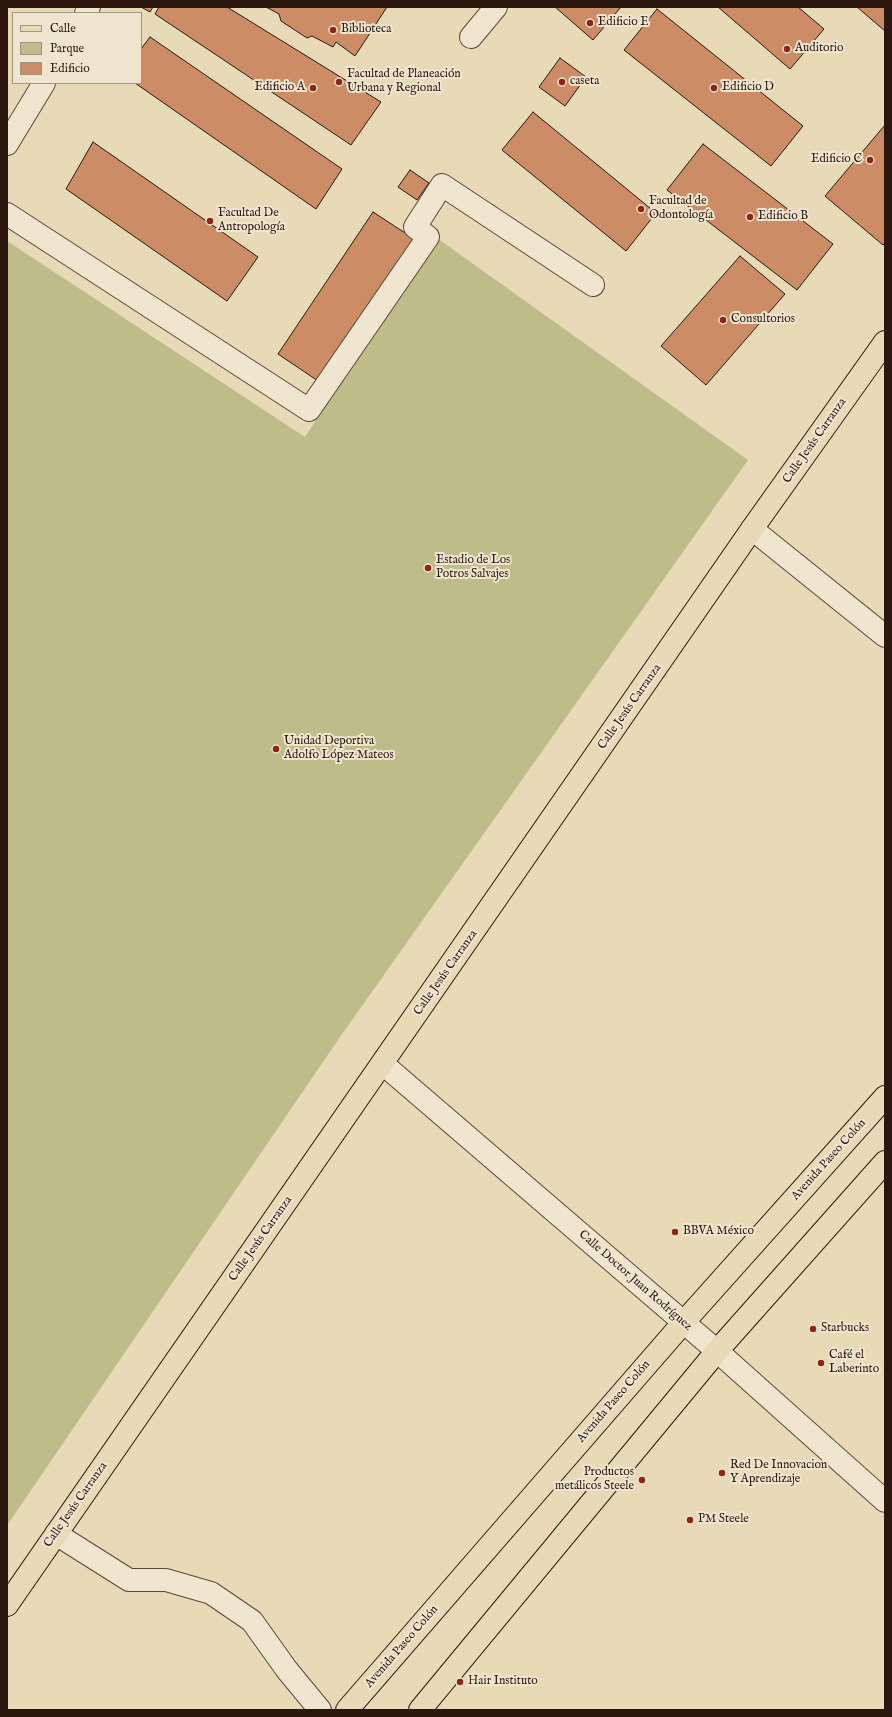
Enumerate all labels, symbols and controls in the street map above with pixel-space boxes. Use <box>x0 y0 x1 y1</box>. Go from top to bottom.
legend <box>12 12 142 84</box>
place label: Edificio E <box>598 16 649 30</box>
marker: Edificio E <box>585 18 595 28</box>
text: Calle <box>50 21 76 36</box>
place label: Biblioteca <box>341 23 391 37</box>
marker: Biblioteca <box>328 25 338 35</box>
text: Parque <box>50 41 84 56</box>
place label: Auditorio <box>795 42 843 56</box>
marker: Auditorio <box>782 44 792 54</box>
text: Edificio <box>50 61 90 76</box>
place label: Facultad de Planeación Urbana y Regional <box>347 68 461 96</box>
place label: caseta <box>570 75 599 89</box>
marker: Facultad de Planeación Urbana y Regional <box>334 77 344 87</box>
marker: caseta <box>557 77 567 87</box>
place label: Edificio A <box>255 81 305 95</box>
place label: Edificio D <box>722 81 774 95</box>
marker: Edificio A <box>308 83 318 93</box>
marker: Edificio D <box>709 83 719 93</box>
place label: Edificio C <box>811 153 862 167</box>
marker: Edificio C <box>865 155 875 165</box>
place label: Facultad de Odontología <box>649 195 713 223</box>
marker: Facultad de Odontología <box>636 204 646 214</box>
place label: Facultad De Antropología <box>218 207 285 235</box>
place label: Edificio B <box>758 210 808 224</box>
marker: Edificio B <box>745 212 755 222</box>
marker: Facultad De Antropología <box>205 216 215 226</box>
place label: Consultorios <box>731 313 795 327</box>
marker: Consultorios <box>718 315 728 325</box>
street label: Calle Jesús Carranza <box>780 396 850 486</box>
place label: Estadio de Los Potros Salvajes <box>436 554 510 582</box>
marker: Estadio de Los Potros Salvajes <box>423 563 433 573</box>
street label: Calle Jesús Carranza <box>595 662 665 752</box>
place label: Unidad Deportiva Adolfo López Mateos <box>284 735 394 763</box>
marker: Unidad Deportiva Adolfo López Mateos <box>271 744 281 754</box>
street label: Calle Jesús Carranza <box>411 928 481 1018</box>
street label: Avenida Paseo Colón <box>789 1116 869 1204</box>
street label: Calle Jesús Carranza <box>226 1194 296 1284</box>
place label: BBVA México <box>683 1225 754 1239</box>
marker: BBVA México <box>670 1227 680 1237</box>
street label: Calle Doctor Juan Rodríguez <box>575 1228 695 1334</box>
place label: Starbucks <box>821 1322 869 1336</box>
marker: Starbucks <box>808 1324 818 1334</box>
place label: Café el Laberinto <box>829 1349 879 1377</box>
street label: Avenida Paseo Colón <box>574 1358 654 1446</box>
marker: Café el Laberinto <box>816 1358 826 1368</box>
place label: Red De Innovacion Y Aprendizaje <box>730 1459 827 1487</box>
street label: Calle Jesús Carranza <box>41 1460 111 1550</box>
place label: Productos metálicos Steele <box>555 1466 634 1494</box>
marker: Red De Innovacion Y Aprendizaje <box>717 1468 727 1478</box>
marker: Productos metálicos Steele <box>637 1475 647 1485</box>
place label: PM Steele <box>698 1513 749 1527</box>
marker: PM Steele <box>685 1515 695 1525</box>
street label: Avenida Paseo Colón <box>362 1603 442 1691</box>
place label: Hair Instituto <box>468 1675 538 1689</box>
marker: Hair Instituto <box>455 1677 465 1687</box>

